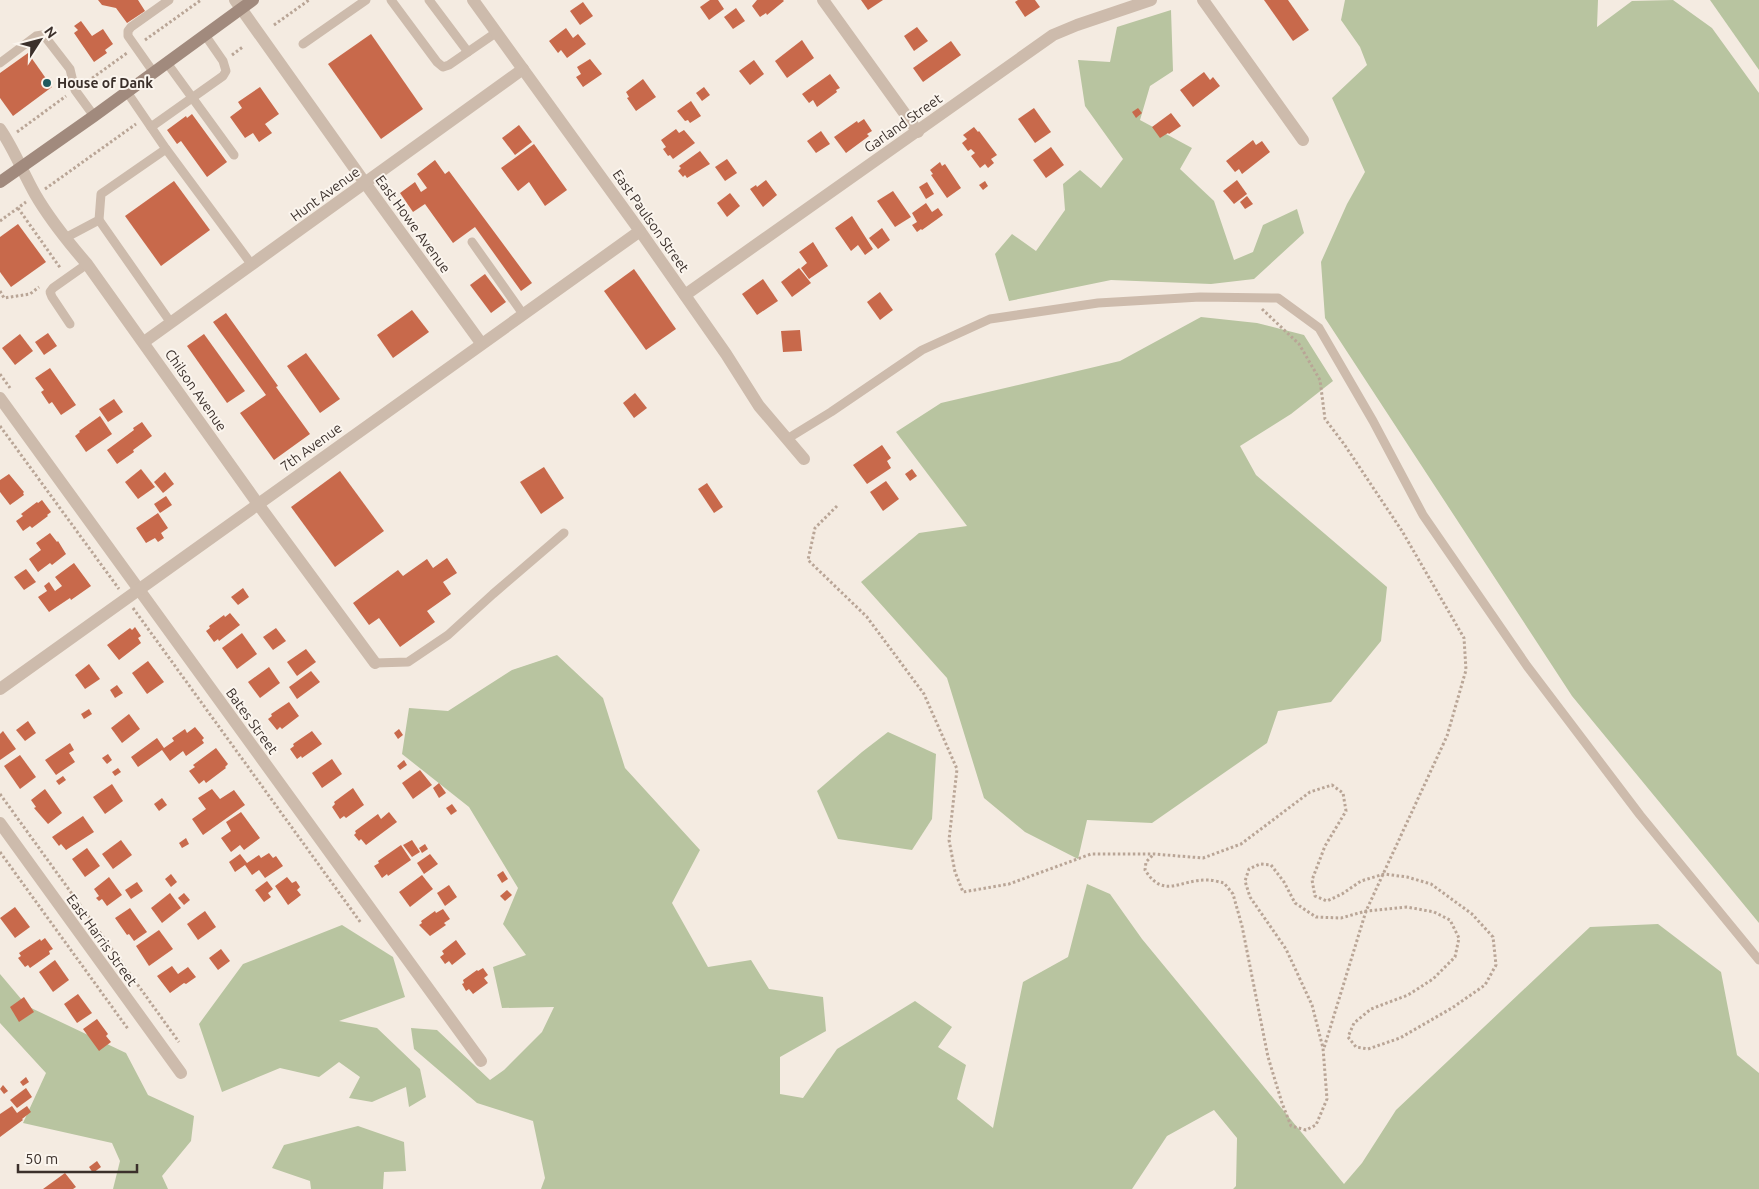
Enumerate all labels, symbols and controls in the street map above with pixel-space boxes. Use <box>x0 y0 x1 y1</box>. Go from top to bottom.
north arrow <box>15 15 65 65</box>
text: N <box>41 23 60 41</box>
place label: House of Dank <box>57 75 153 91</box>
marker: House of Dank <box>41 77 53 89</box>
street label: Garland Street <box>861 90 945 156</box>
street label: Hunt Avenue <box>287 164 363 224</box>
street label: East Paulson Street <box>610 167 693 276</box>
street label: East Howe Avenue <box>372 172 454 276</box>
street label: Chilson Avenue <box>162 346 230 434</box>
street label: 7th Avenue <box>277 419 345 475</box>
street label: Bates Street <box>223 685 282 758</box>
street label: East Harris Street <box>63 891 141 989</box>
scale bar <box>18 1142 136 1174</box>
text: 50 m <box>25 1150 58 1167</box>

